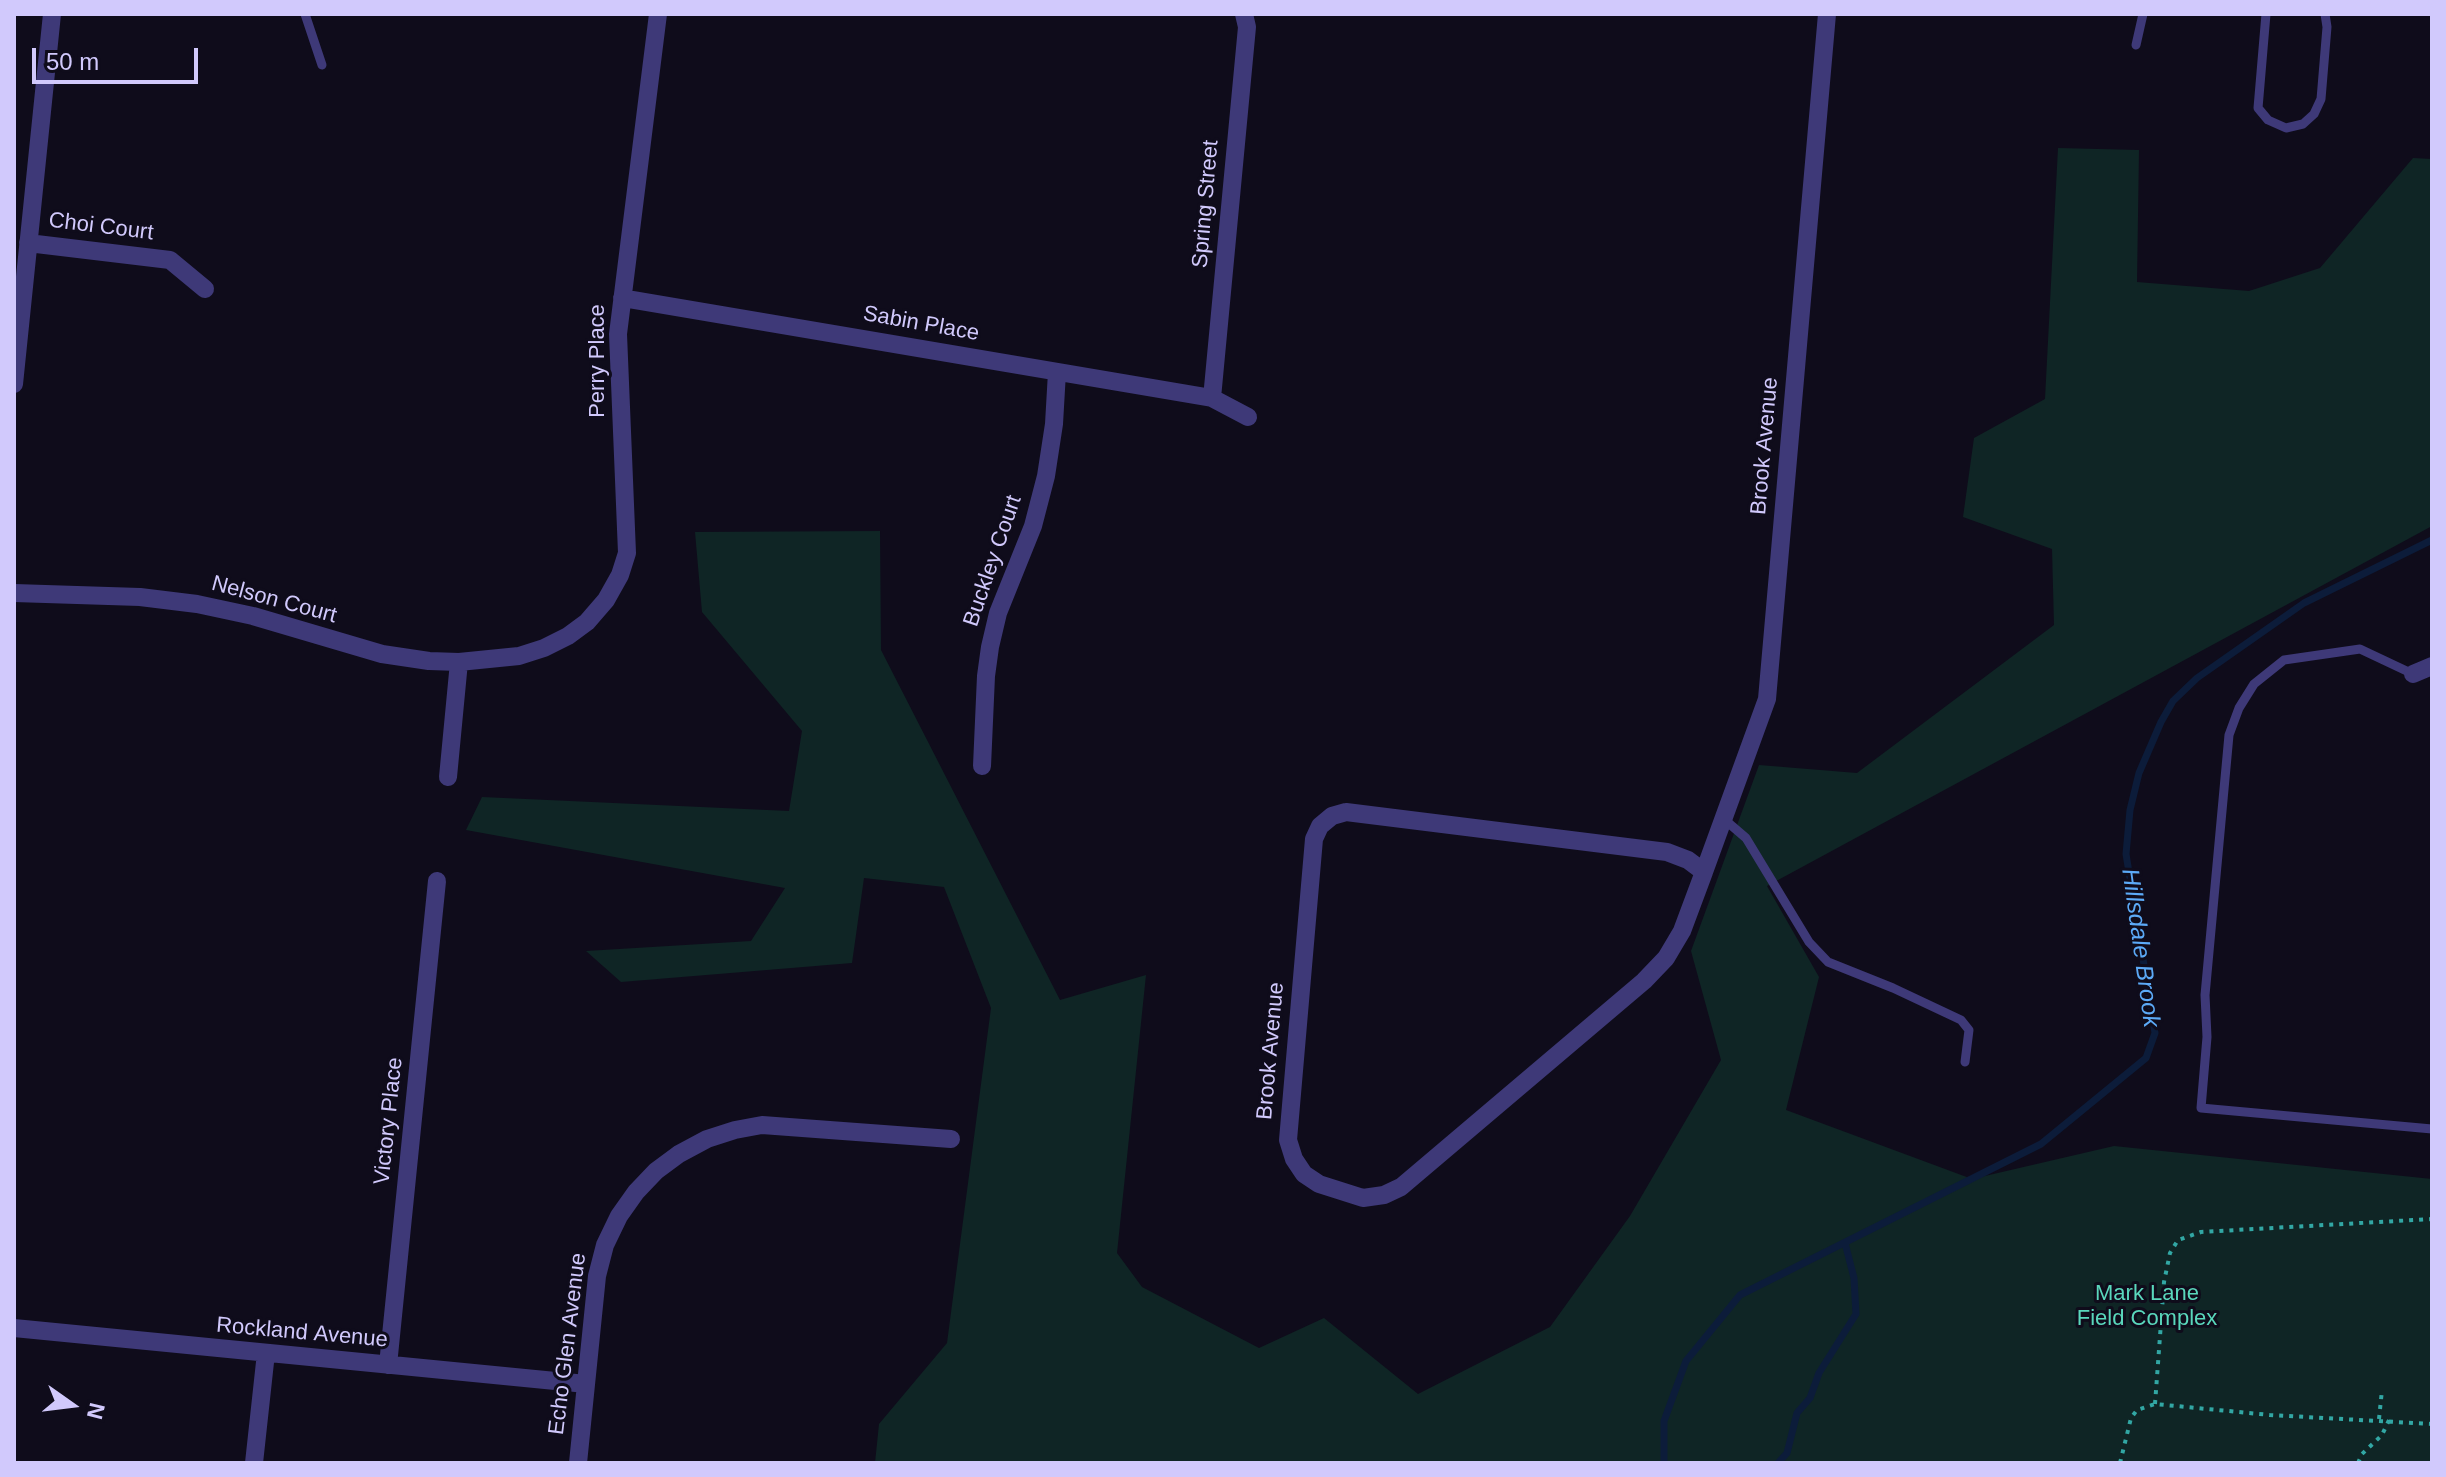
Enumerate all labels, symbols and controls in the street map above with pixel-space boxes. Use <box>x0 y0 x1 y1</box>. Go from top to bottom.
scale bar <box>36 32 202 82</box>
text: 50 m <box>46 48 99 75</box>
street label: Spring Street <box>1187 139 1225 269</box>
street label: Choi Court <box>47 207 155 247</box>
street label: Sabin Place <box>861 301 981 347</box>
street label: Perry Place <box>585 304 611 418</box>
street label: Brook Avenue <box>1746 376 1784 516</box>
street label: Buckley Court <box>958 492 1028 630</box>
street label: Nelson Court <box>209 571 339 629</box>
water label: Hillsdale Brook <box>2115 867 2165 1029</box>
street label: Brook Avenue <box>1252 981 1290 1121</box>
street label: Victory Place <box>369 1056 409 1186</box>
street label: Echo Glen Avenue <box>544 1252 592 1436</box>
park label: Mark Lane Field Complex <box>2077 1281 2217 1332</box>
street label: Rockland Avenue <box>215 1312 389 1354</box>
north arrow <box>32 1365 112 1445</box>
text: N <box>82 1400 110 1422</box>

